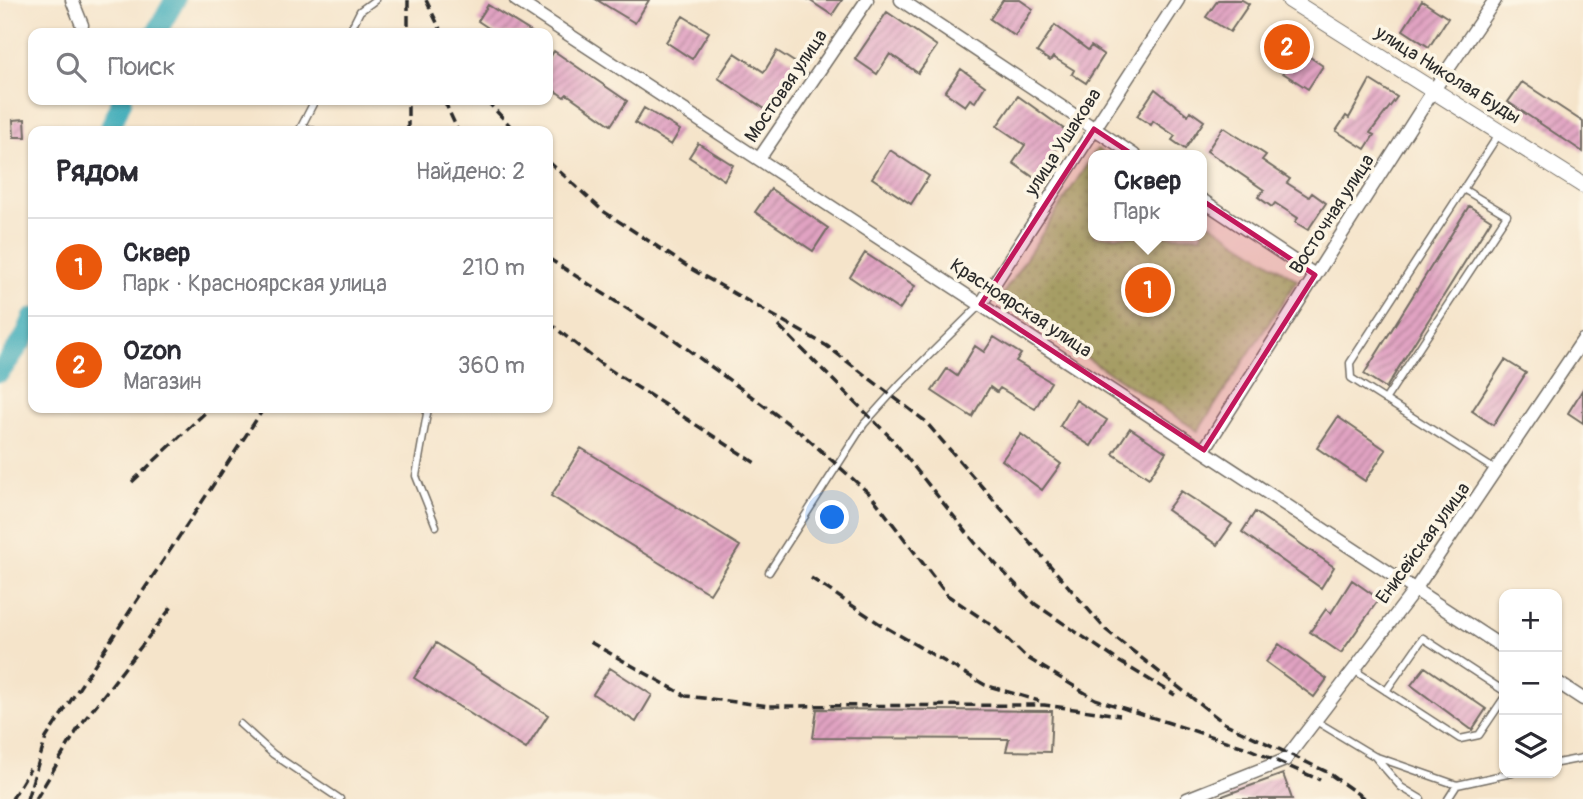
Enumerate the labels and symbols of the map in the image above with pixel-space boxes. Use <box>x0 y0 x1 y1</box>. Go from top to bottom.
street label: улица Николая Буды <box>1370 20 1525 129</box>
pin: 2 <box>1264 21 1310 73</box>
street label: Мостовая улица <box>739 25 833 147</box>
street label: улица Ушакова <box>1019 84 1107 201</box>
street label: Восточная улица <box>1284 149 1380 279</box>
street label: Красноярская улица <box>945 253 1097 363</box>
pin: 1 <box>1125 264 1171 316</box>
street label: Енисейская улица <box>1371 477 1475 609</box>
your location <box>815 500 849 534</box>

